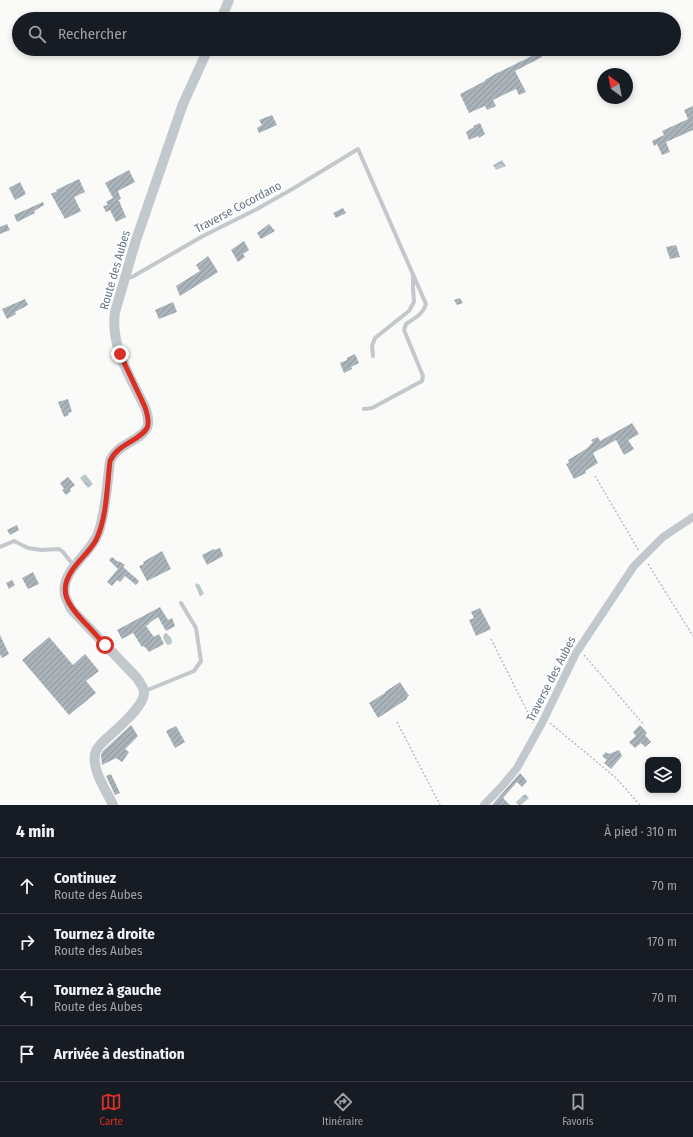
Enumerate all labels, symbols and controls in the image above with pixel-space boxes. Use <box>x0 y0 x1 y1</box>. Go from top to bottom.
search box <box>12 12 681 56</box>
icon: search <box>26 23 48 45</box>
text: Rechercher <box>58 25 127 43</box>
north arrow <box>597 68 633 104</box>
street label: Traverse Cocordano <box>192 178 284 236</box>
street label: Route des Aubes <box>97 229 133 311</box>
route end <box>111 345 129 363</box>
street label: Traverse des Aubes <box>523 634 579 724</box>
route start <box>96 636 114 654</box>
map controls <box>645 757 681 793</box>
button: layers <box>645 757 681 793</box>
text: 4 min <box>16 821 55 842</box>
text: À pied · 310 m <box>604 824 677 839</box>
text: Continuez <box>54 869 116 887</box>
icon: ahead <box>16 875 38 897</box>
text: 70 m <box>652 878 677 893</box>
text: Route des Aubes <box>54 887 143 902</box>
text: Tournez à droite <box>54 925 155 943</box>
icon: right <box>16 931 38 953</box>
text: 170 m <box>647 934 677 949</box>
text: Route des Aubes <box>54 943 143 958</box>
text: Tournez à gauche <box>54 981 161 999</box>
icon: left <box>16 987 38 1009</box>
text: 70 m <box>652 990 677 1005</box>
text: Route des Aubes <box>54 999 143 1014</box>
icon: arrive <box>16 1043 38 1065</box>
text: Arrivée à destination <box>54 1045 185 1063</box>
tab: Carte <box>99 1091 123 1128</box>
tab: Itinéraire <box>322 1091 363 1128</box>
tab: Favoris <box>562 1091 593 1128</box>

